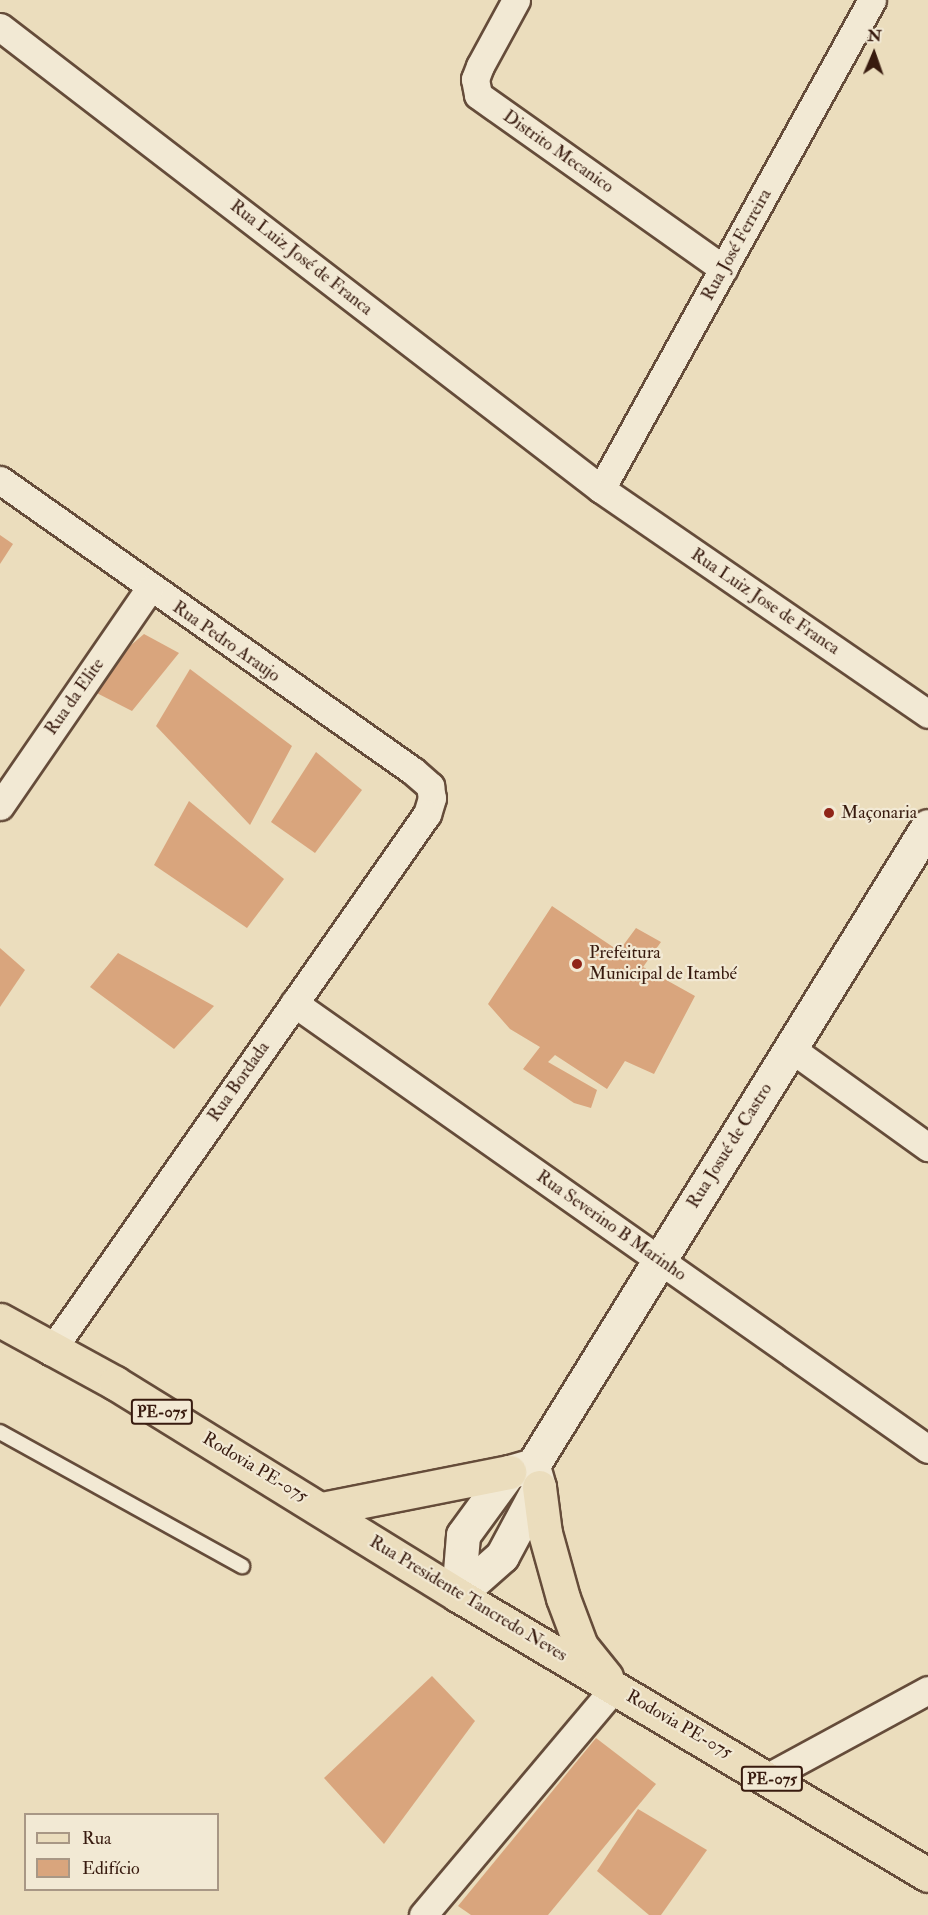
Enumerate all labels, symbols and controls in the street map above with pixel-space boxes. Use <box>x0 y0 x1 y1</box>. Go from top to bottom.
north arrow <box>844 24 904 84</box>
text: N <box>867 26 882 46</box>
street label: Distrito Mecanico <box>498 106 618 198</box>
street label: Rua José Ferreira <box>697 185 777 305</box>
street label: Rua Luiz José de Franca <box>225 196 377 320</box>
street label: Rua Luiz Jose de Franca <box>686 544 844 660</box>
street label: Rua Pedro Araujo <box>168 597 284 687</box>
street label: Rua da Elite <box>41 654 109 740</box>
place label: Maçonaria <box>841 802 917 824</box>
marker: Maçonaria <box>822 806 836 820</box>
place label: Prefeitura Municipal de Itambé <box>589 943 737 986</box>
marker: Prefeitura Municipal de Itambé <box>570 957 584 971</box>
street label: Rua Bordada <box>204 1038 274 1126</box>
street label: Rua Josué de Castro <box>683 1079 777 1213</box>
street label: Rua Severino B Marinho <box>532 1166 690 1286</box>
road number: PE-075 <box>130 1399 194 1425</box>
street label: Rodovia PE-075 <box>198 1428 312 1508</box>
street label: Rua Presidente Tancredo Neves <box>365 1531 571 1667</box>
street label: Rodovia PE-075 <box>622 1686 736 1764</box>
road number: PE-075 <box>740 1766 804 1792</box>
legend <box>24 1813 219 1891</box>
text: Rua <box>82 1827 111 1850</box>
text: Edifício <box>82 1857 140 1880</box>

